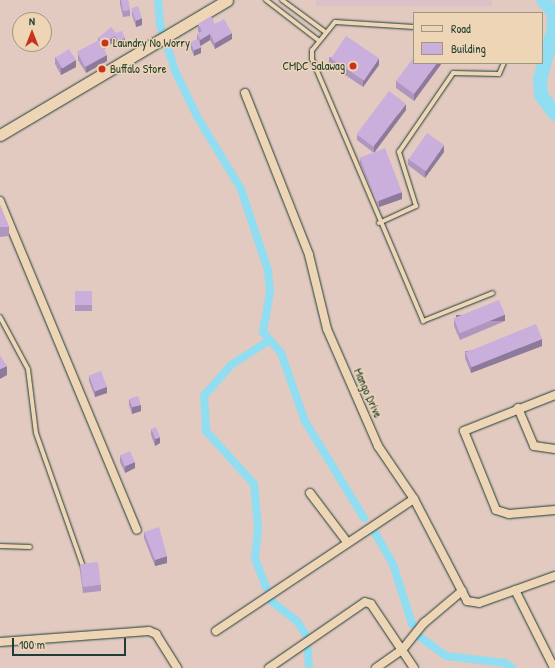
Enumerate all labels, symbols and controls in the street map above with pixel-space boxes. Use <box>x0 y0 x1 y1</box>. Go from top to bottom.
north arrow <box>12 12 52 52</box>
legend <box>413 12 543 64</box>
text: N <box>29 14 35 28</box>
text: Road <box>451 20 471 37</box>
place label: Laundry No Worry <box>113 36 190 50</box>
marker: Laundry No Worry <box>100 38 110 48</box>
text: Building <box>451 40 486 57</box>
place label: CMDC Salawag <box>283 59 345 73</box>
marker: CMDC Salawag <box>348 61 358 71</box>
place label: Buffalo Store <box>110 62 167 76</box>
marker: Buffalo Store <box>97 64 107 74</box>
street label: Mango Drive <box>351 366 385 420</box>
scale bar <box>14 630 128 656</box>
text: 100 m <box>19 636 45 653</box>

